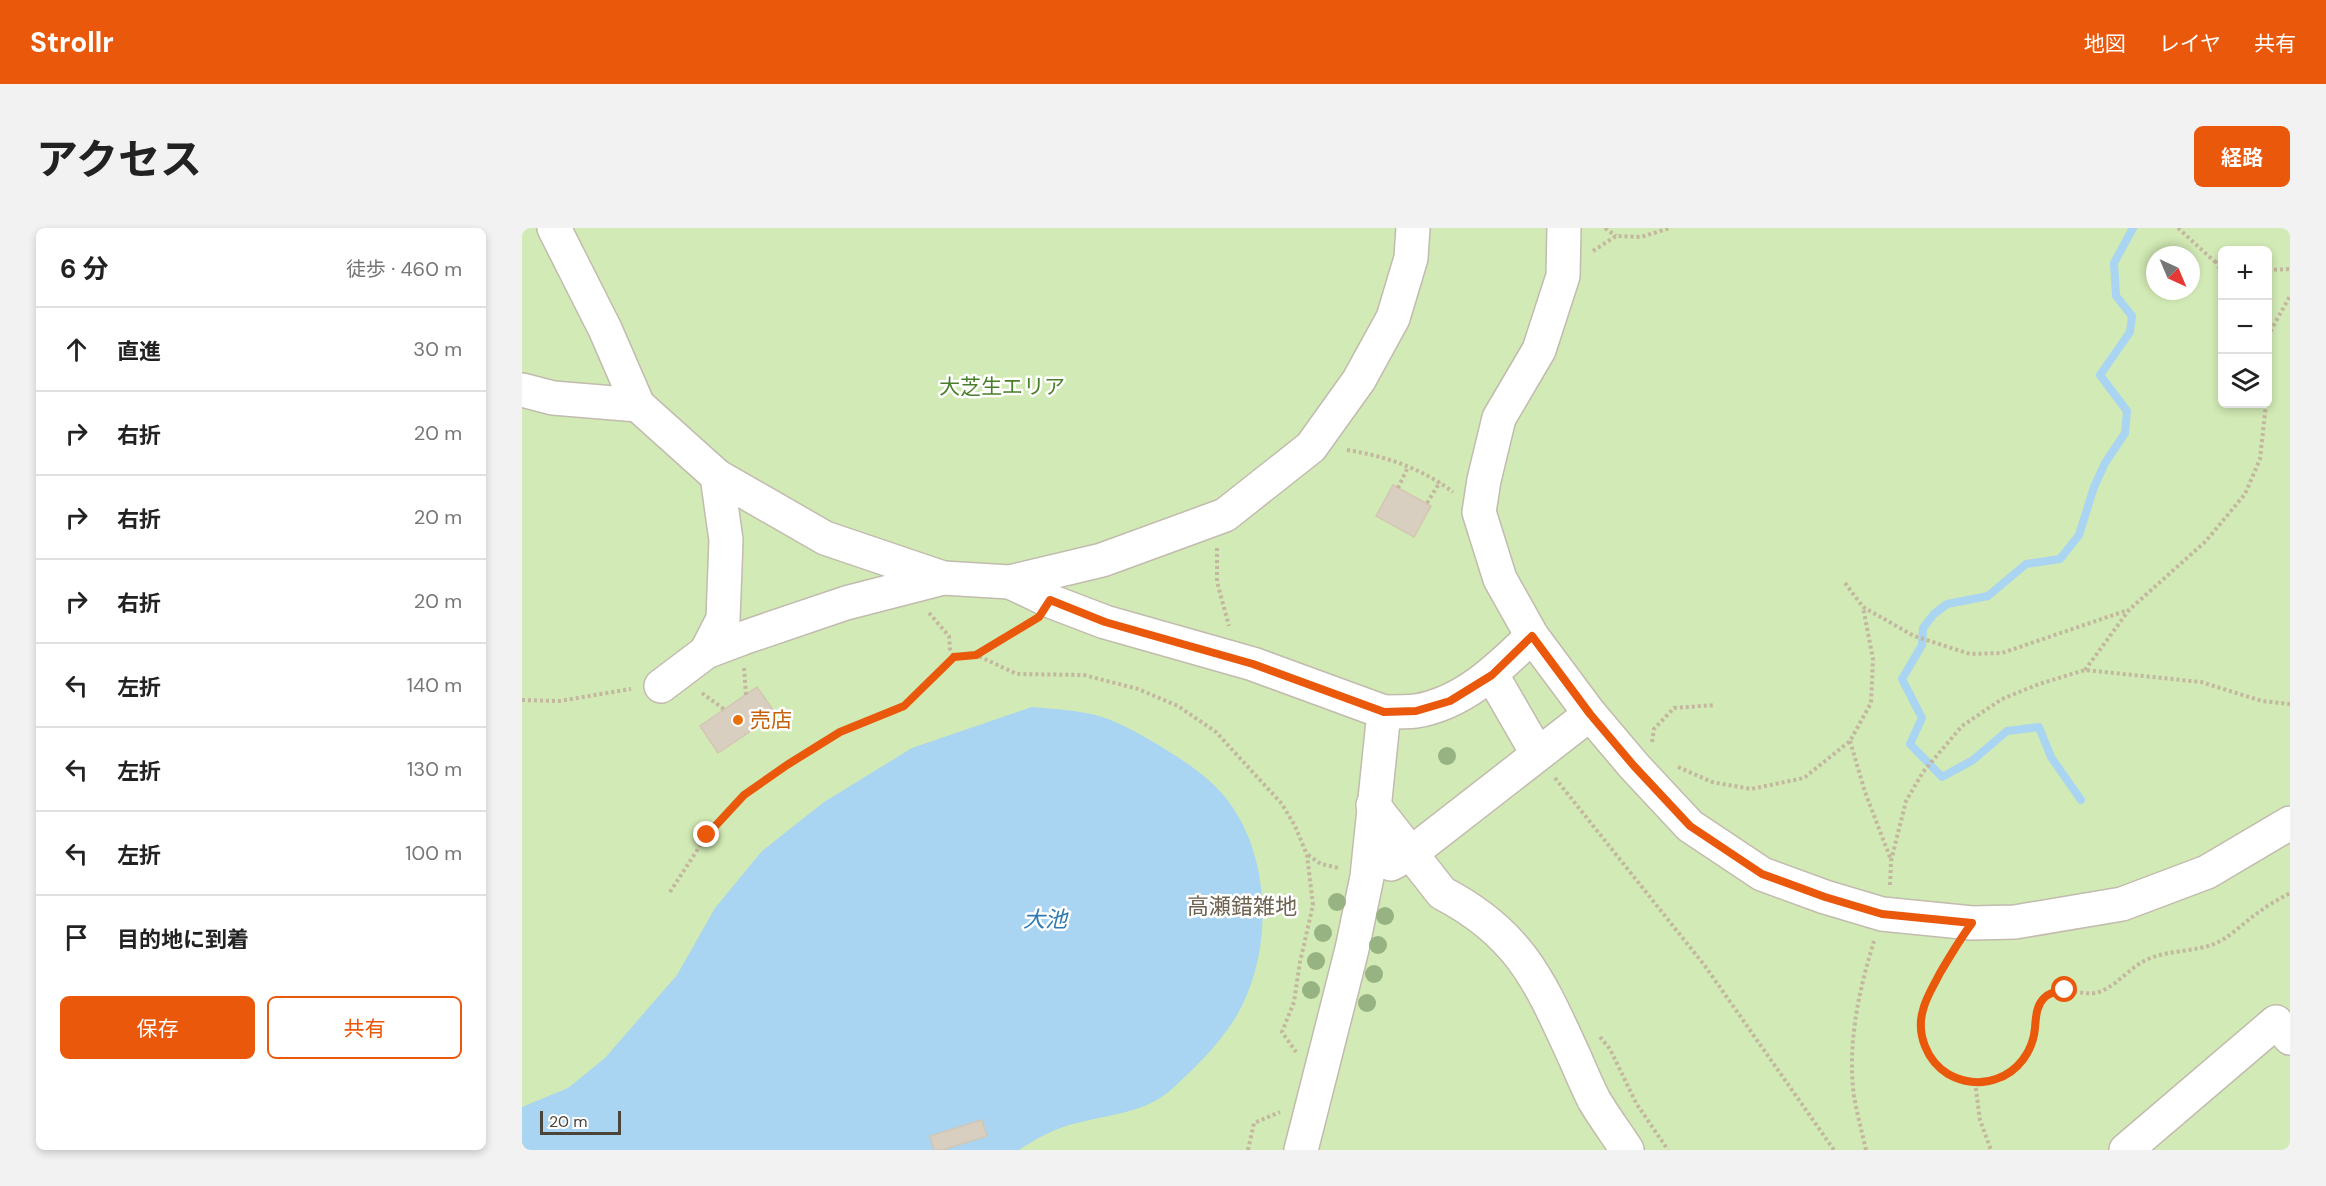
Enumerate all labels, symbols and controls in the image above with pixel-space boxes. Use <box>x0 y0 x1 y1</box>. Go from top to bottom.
text: Strollr <box>30 24 114 61</box>
text: 地図 <box>2084 30 2126 58</box>
text: レイヤ <box>2159 30 2221 58</box>
text: 共有 <box>2254 30 2296 58</box>
button: 経路 <box>2194 126 2290 187</box>
text: アクセス <box>36 132 202 187</box>
north arrow <box>2146 246 2200 300</box>
map controls <box>2218 246 2272 408</box>
button: + <box>2218 246 2272 300</box>
text: 6 分 <box>60 252 109 286</box>
text: 徒歩 · 460 m <box>346 256 462 282</box>
button: − <box>2218 300 2272 354</box>
icon: ahead <box>60 333 93 366</box>
text: 30 m <box>413 336 462 362</box>
text: 直進 <box>117 337 161 366</box>
button: layers <box>2218 354 2272 408</box>
park label: 大芝生エリア <box>939 373 1065 401</box>
icon: right <box>60 417 93 450</box>
text: 20 m <box>414 420 462 446</box>
text: 右折 <box>117 421 161 450</box>
icon: right <box>60 501 93 534</box>
text: 20 m <box>414 504 462 530</box>
text: 右折 <box>117 505 161 534</box>
icon: right <box>60 585 93 618</box>
text: 20 m <box>414 588 462 614</box>
text: 右折 <box>117 589 161 618</box>
icon: left <box>60 669 93 702</box>
text: 140 m <box>407 672 462 698</box>
text: 左折 <box>117 673 161 702</box>
place label: 売店 <box>750 706 792 734</box>
marker: 売店 <box>731 713 745 727</box>
icon: left <box>60 753 93 786</box>
text: 130 m <box>407 756 462 782</box>
text: 左折 <box>117 757 161 786</box>
route end <box>693 821 719 847</box>
icon: left <box>60 837 93 870</box>
text: 100 m <box>405 840 462 866</box>
text: 左折 <box>117 841 161 870</box>
district label: 高瀬錯雑地 <box>1187 892 1297 921</box>
water label: 大池 <box>1023 905 1069 934</box>
icon: arrive <box>60 921 93 954</box>
text: 目的地に到着 <box>117 925 249 954</box>
route start <box>2051 976 2077 1002</box>
button: 保存 <box>60 996 255 1059</box>
button: 共有 <box>267 996 462 1059</box>
scale bar <box>540 1108 621 1136</box>
text: 20 m <box>549 1111 588 1132</box>

